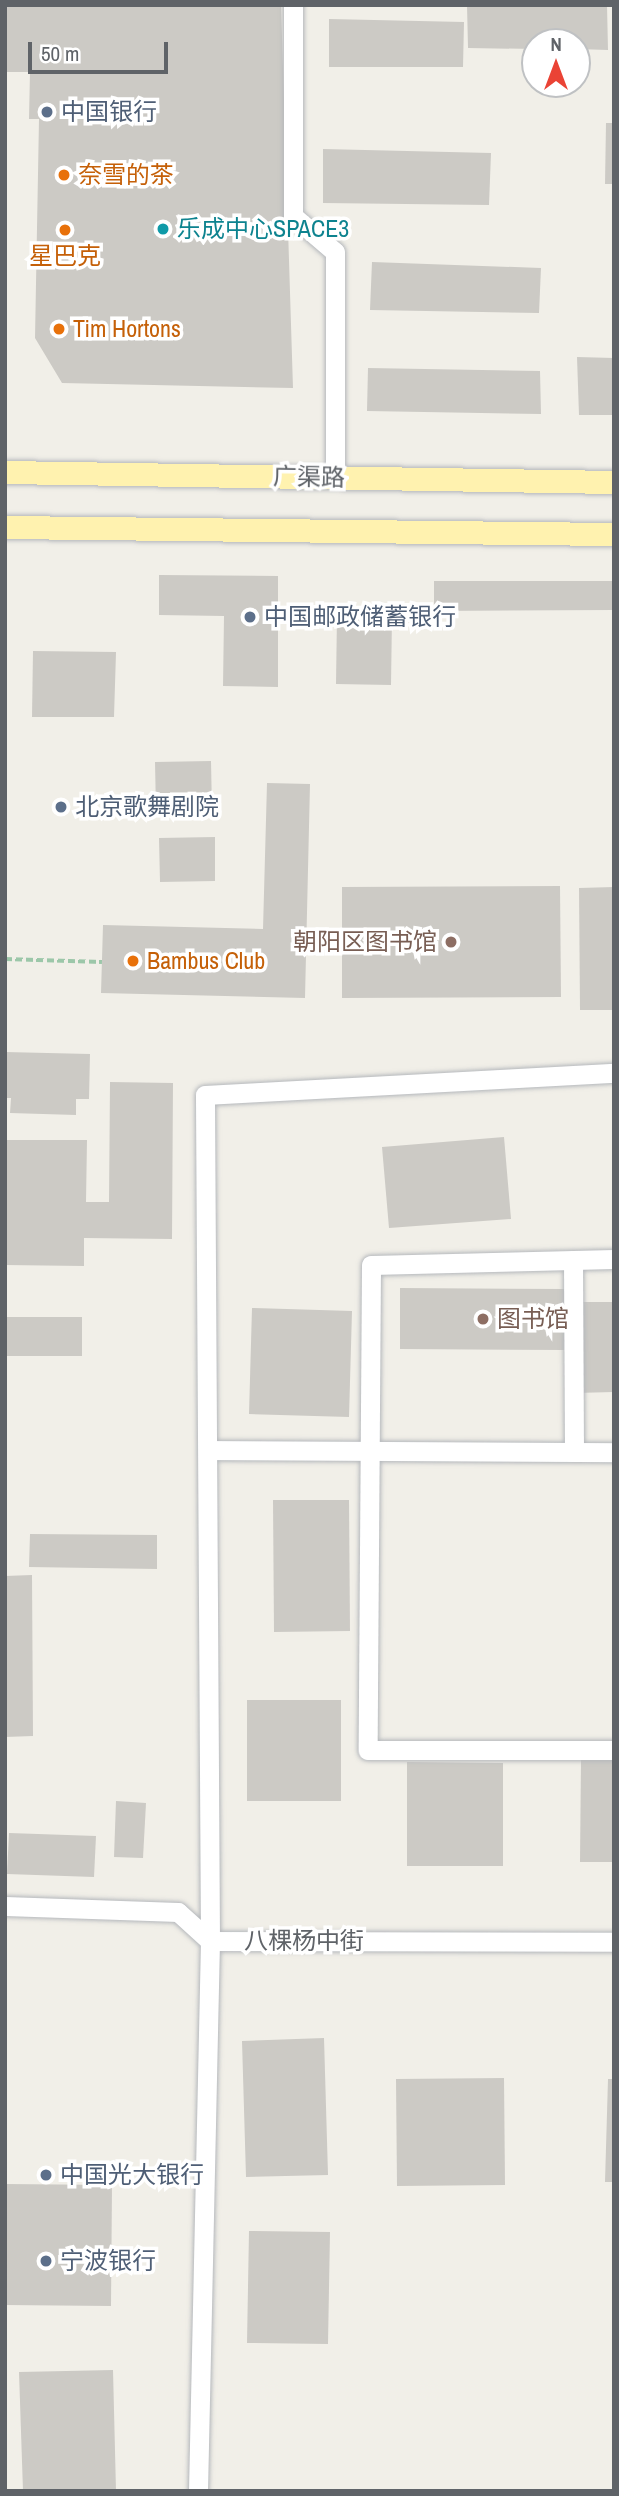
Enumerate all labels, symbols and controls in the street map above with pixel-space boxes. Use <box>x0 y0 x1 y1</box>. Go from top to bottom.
scale bar <box>32 28 172 72</box>
north arrow <box>521 28 591 98</box>
text: N <box>550 31 562 57</box>
text: 50 m <box>41 39 79 68</box>
place label: 中国银行 <box>61 98 157 126</box>
marker: 中国银行 <box>39 104 55 120</box>
place label: 奈雪的茶 <box>78 161 174 189</box>
marker: 奈雪的茶 <box>56 167 72 183</box>
place label: 乐成中心SPACE3 <box>177 215 349 243</box>
marker: 乐成中心SPACE3 <box>155 221 171 237</box>
marker: 星巴克 <box>57 222 73 238</box>
place label: 星巴克 <box>29 242 101 270</box>
place label: Tim Hortons <box>73 315 181 343</box>
marker: Tim Hortons <box>51 321 67 337</box>
street label: 广渠路 <box>273 462 345 492</box>
place label: 中国邮政储蓄银行 <box>264 603 456 631</box>
marker: 中国邮政储蓄银行 <box>242 609 258 625</box>
place label: 北京歌舞剧院 <box>75 793 219 821</box>
marker: 北京歌舞剧院 <box>53 799 69 815</box>
place label: 朝阳区图书馆 <box>293 928 437 956</box>
marker: 朝阳区图书馆 <box>443 934 459 950</box>
place label: Bambus Club <box>147 947 265 975</box>
marker: Bambus Club <box>125 953 141 969</box>
place label: 图书馆 <box>497 1305 569 1333</box>
marker: 图书馆 <box>475 1311 491 1327</box>
street label: 八棵杨中街 <box>244 1927 364 1955</box>
place label: 中国光大银行 <box>60 2161 204 2189</box>
marker: 中国光大银行 <box>38 2167 54 2183</box>
place label: 宁波银行 <box>60 2247 156 2275</box>
marker: 宁波银行 <box>38 2253 54 2269</box>

